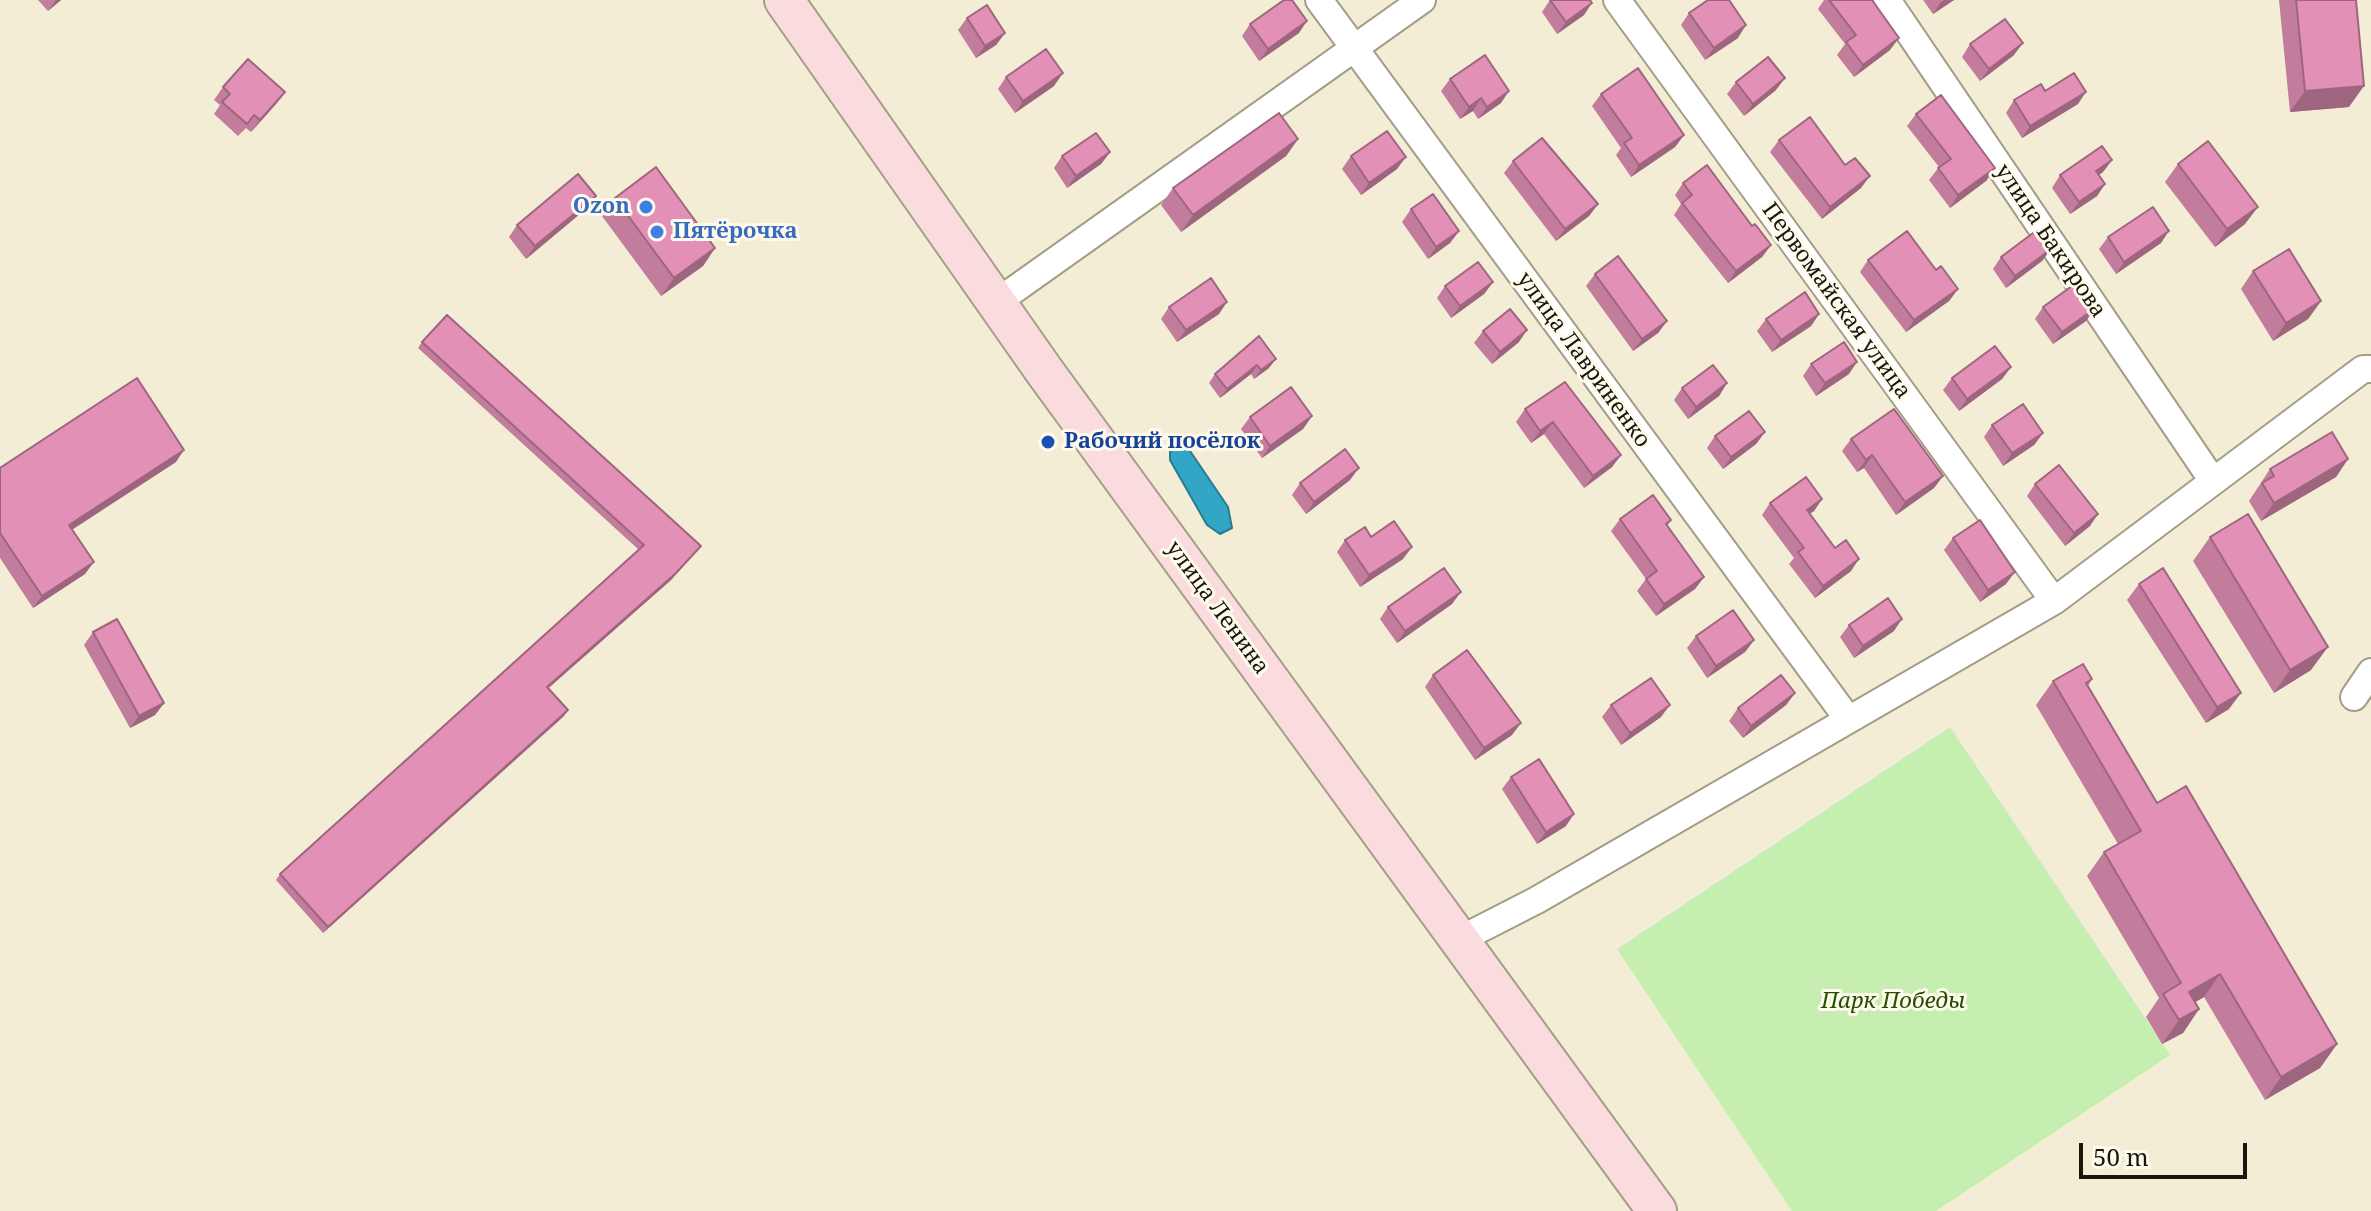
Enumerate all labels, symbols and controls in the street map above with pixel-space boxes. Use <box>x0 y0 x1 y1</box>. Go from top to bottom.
street label: улица Бакирова <box>1989 159 2111 323</box>
place label: Ozon <box>573 194 630 220</box>
marker: Ozon <box>637 198 655 216</box>
street label: Первомайская улица <box>1756 198 1916 404</box>
place label: Пятёрочка <box>673 219 797 245</box>
marker: Пятёрочка <box>648 223 666 241</box>
street label: улица Лавриненко <box>1511 267 1655 453</box>
place label: Рабочий посёлок <box>1064 429 1260 455</box>
marker: Рабочий посёлок <box>1039 433 1057 451</box>
street label: улица Ленина <box>1160 536 1274 680</box>
park label: Парк Победы <box>1821 989 1965 1015</box>
scale bar <box>2083 1127 2251 1177</box>
text: 50 m <box>2093 1140 2149 1173</box>

